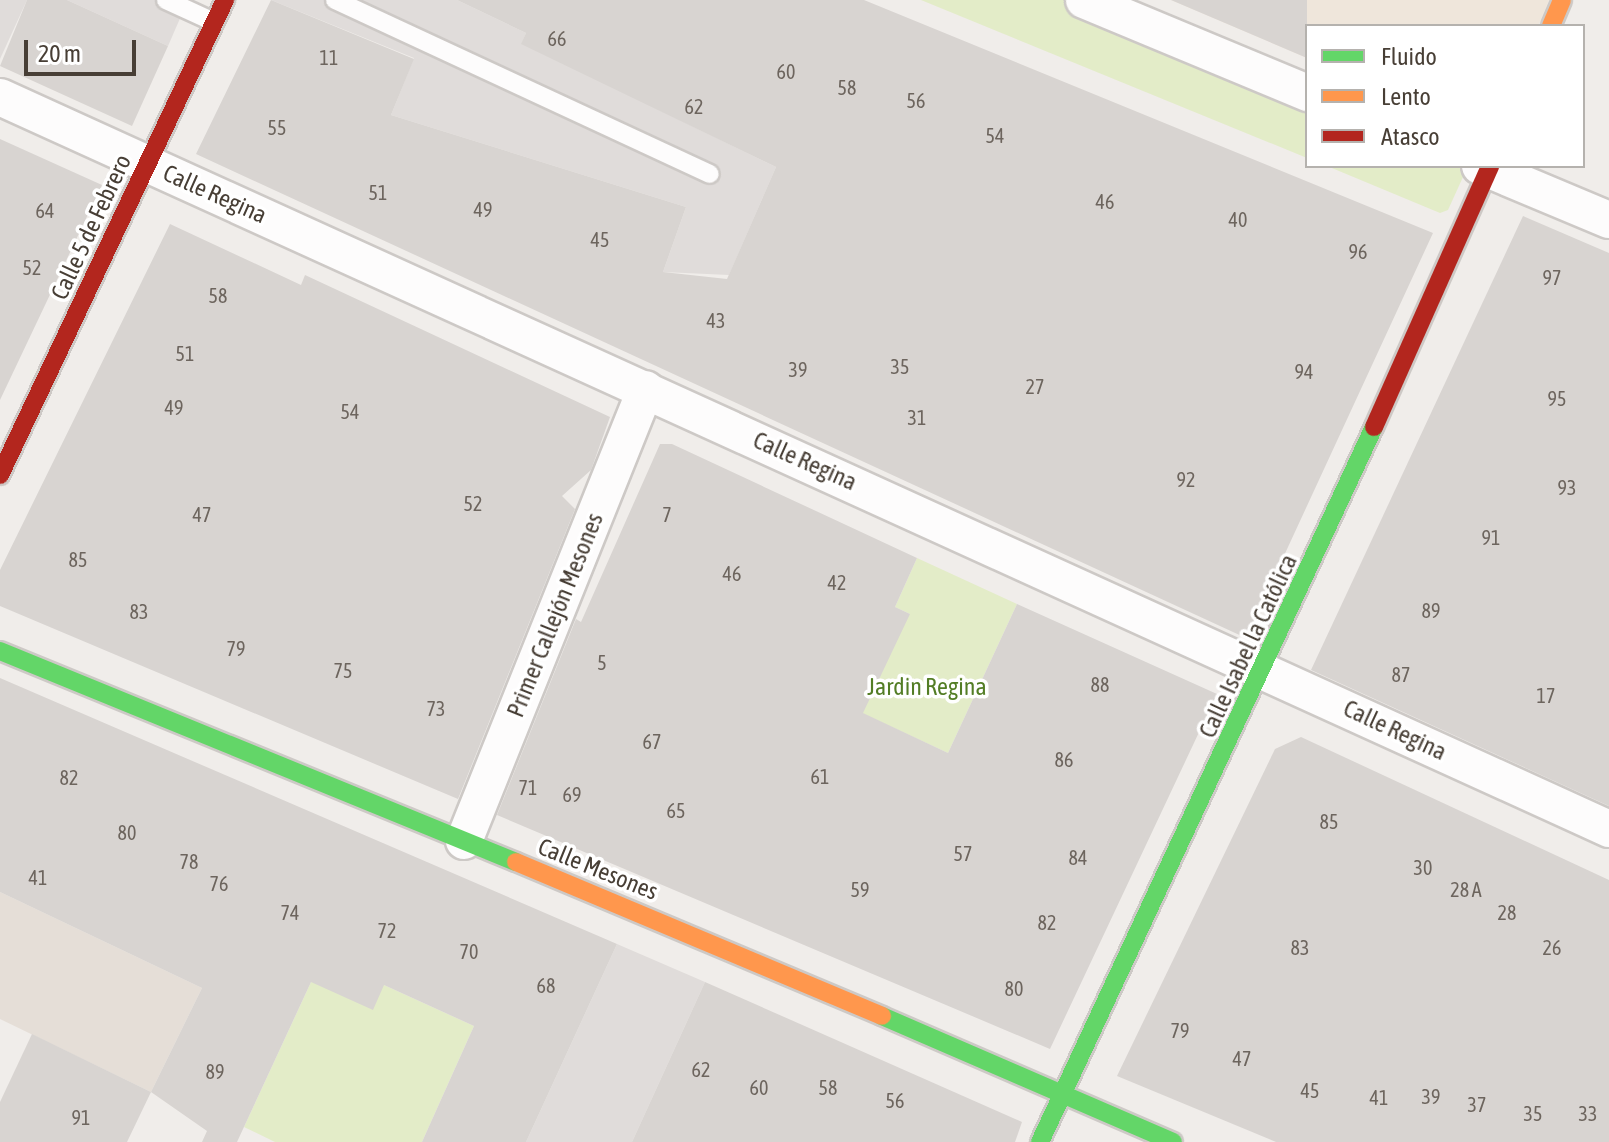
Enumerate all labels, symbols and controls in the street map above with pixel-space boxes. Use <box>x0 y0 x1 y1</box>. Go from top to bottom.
scale bar <box>28 24 140 74</box>
legend <box>1305 24 1585 168</box>
house number: 66 <box>548 26 566 50</box>
text: 20 m <box>38 40 81 67</box>
text: Fluido <box>1381 43 1437 70</box>
house number: 11 <box>320 45 338 69</box>
house number: 60 <box>777 59 795 83</box>
house number: 58 <box>838 75 856 99</box>
text: Lento <box>1381 83 1431 110</box>
house number: 56 <box>907 88 925 112</box>
house number: 62 <box>685 94 703 118</box>
house number: 55 <box>268 115 286 139</box>
house number: 54 <box>986 123 1004 147</box>
text: Atasco <box>1381 123 1439 150</box>
street label: Calle 5 de Febrero <box>45 150 137 304</box>
street label: Calle Regina <box>159 158 271 230</box>
house number: 51 <box>369 180 387 204</box>
house number: 46 <box>1096 189 1114 213</box>
house number: 49 <box>474 197 492 221</box>
house number: 64 <box>36 198 54 222</box>
house number: 40 <box>1229 207 1247 231</box>
house number: 45 <box>591 227 609 251</box>
house number: 96 <box>1349 239 1367 263</box>
house number: 52 <box>23 255 41 279</box>
house number: 97 <box>1543 265 1561 289</box>
house number: 58 <box>209 283 227 307</box>
house number: 43 <box>707 308 725 332</box>
house number: 51 <box>176 341 194 365</box>
house number: 35 <box>891 354 909 378</box>
house number: 39 <box>789 357 807 381</box>
house number: 94 <box>1295 359 1313 383</box>
house number: 27 <box>1026 374 1044 398</box>
house number: 95 <box>1548 386 1566 410</box>
house number: 49 <box>165 395 183 419</box>
house number: 54 <box>341 399 359 423</box>
house number: 31 <box>908 405 926 429</box>
street label: Calle Regina <box>749 425 861 497</box>
house number: 92 <box>1177 467 1195 491</box>
house number: 93 <box>1558 475 1576 499</box>
house number: 52 <box>464 491 482 515</box>
house number: 47 <box>193 502 211 526</box>
house number: 7 <box>662 502 672 526</box>
street label: Primer Callejón Mesones <box>501 509 609 721</box>
house number: 91 <box>1482 525 1500 549</box>
house number: 85 <box>69 547 87 571</box>
street label: Calle Isabel la Católica <box>1193 550 1303 742</box>
house number: 46 <box>723 561 741 585</box>
house number: 42 <box>828 570 846 594</box>
house number: 89 <box>1422 598 1440 622</box>
house number: 83 <box>130 599 148 623</box>
house number: 79 <box>227 636 245 660</box>
house number: 5 <box>597 650 607 674</box>
house number: 75 <box>334 658 352 682</box>
house number: 87 <box>1392 662 1410 686</box>
house number: 88 <box>1091 672 1109 696</box>
park label: Jardin Regina <box>867 673 987 701</box>
house number: 17 <box>1537 683 1555 707</box>
street label: Calle Regina <box>1339 694 1451 766</box>
house number: 73 <box>427 696 445 720</box>
house number: 67 <box>643 729 661 753</box>
house number: 86 <box>1055 747 1073 771</box>
house number: 61 <box>811 764 829 788</box>
house number: 82 <box>60 765 78 789</box>
house number: 71 <box>519 775 537 799</box>
house number: 69 <box>563 782 581 806</box>
house number: 65 <box>667 798 685 822</box>
house number: 85 <box>1320 809 1338 833</box>
house number: 80 <box>118 820 136 844</box>
street label: Calle Mesones <box>534 832 662 906</box>
house number: 57 <box>954 841 972 865</box>
house number: 84 <box>1069 845 1087 869</box>
house number: 78 <box>180 849 198 873</box>
house number: 30 <box>1414 855 1432 879</box>
house number: 41 <box>29 865 47 889</box>
house number: 76 <box>210 871 228 895</box>
house number: 59 <box>851 877 869 901</box>
house number: 28 A <box>1450 877 1482 901</box>
house number: 74 <box>281 900 299 924</box>
house number: 28 <box>1498 900 1516 924</box>
house number: 82 <box>1038 910 1056 934</box>
house number: 72 <box>378 918 396 942</box>
house number: 83 <box>1291 935 1309 959</box>
house number: 26 <box>1543 935 1561 959</box>
house number: 70 <box>460 939 478 963</box>
house number: 68 <box>537 973 555 997</box>
house number: 80 <box>1005 976 1023 1000</box>
house number: 79 <box>1171 1018 1189 1042</box>
house number: 47 <box>1233 1046 1251 1070</box>
house number: 62 <box>692 1057 710 1081</box>
house number: 89 <box>206 1059 224 1083</box>
house number: 60 <box>750 1075 768 1099</box>
house number: 58 <box>819 1075 837 1099</box>
house number: 45 <box>1301 1078 1319 1102</box>
house number: 39 <box>1422 1084 1440 1108</box>
house number: 41 <box>1370 1085 1388 1109</box>
house number: 56 <box>886 1088 904 1112</box>
house number: 37 <box>1468 1092 1486 1116</box>
house number: 35 <box>1524 1101 1542 1125</box>
house number: 33 <box>1579 1101 1597 1125</box>
house number: 91 <box>72 1105 90 1129</box>

